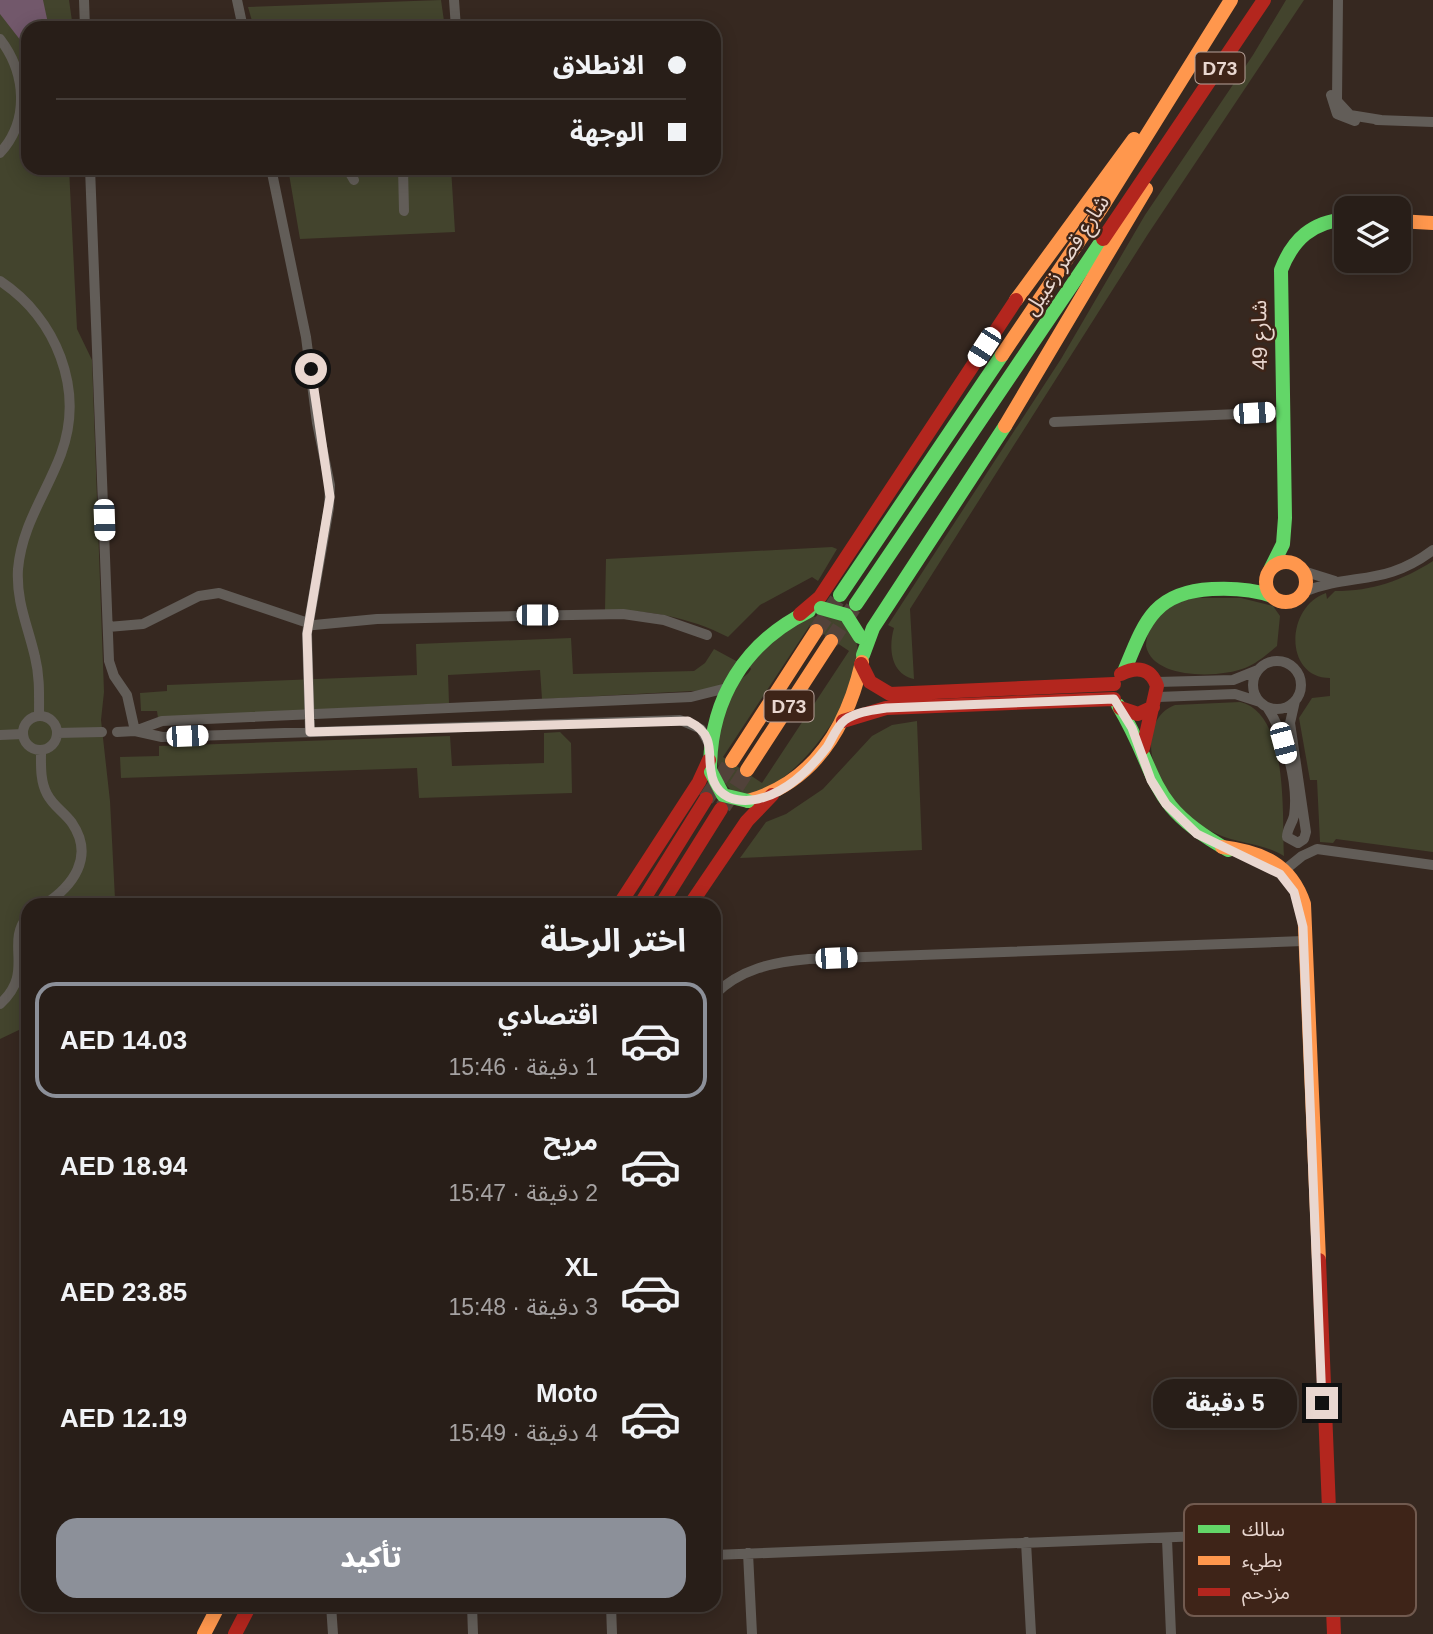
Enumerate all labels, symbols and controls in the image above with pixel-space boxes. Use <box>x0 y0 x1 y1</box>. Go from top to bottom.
text: الانطلاق <box>553 50 644 80</box>
road number: D73 <box>1196 52 1244 83</box>
text: الوجهة <box>570 117 644 147</box>
street label: شارع قصر زعبيل <box>1019 191 1117 321</box>
map controls <box>1334 196 1411 273</box>
button: layers <box>1334 196 1411 273</box>
street label: شارع 49 <box>1247 300 1275 370</box>
car <box>964 324 1005 370</box>
route start <box>295 353 327 385</box>
car <box>1233 401 1276 425</box>
car <box>93 499 116 541</box>
car <box>517 605 559 626</box>
road number: D73 <box>764 691 814 722</box>
car <box>1268 720 1299 766</box>
car <box>166 725 209 747</box>
text: اختر الرحلة <box>540 922 686 958</box>
car <box>815 947 858 969</box>
text: اقتصادي <box>498 1000 598 1030</box>
icon: car <box>619 1009 682 1072</box>
text: AED 14.03 <box>60 1025 187 1055</box>
text: 1 دقيقة · 15:46 <box>448 1054 598 1080</box>
text: مريح <box>543 1126 598 1156</box>
icon: car <box>619 1135 682 1198</box>
text: AED 18.94 <box>60 1151 187 1181</box>
text: 2 دقيقة · 15:47 <box>448 1180 598 1206</box>
text: XL <box>565 1252 598 1282</box>
icon: car <box>619 1261 682 1324</box>
text: AED 23.85 <box>60 1277 187 1307</box>
text: 3 دقيقة · 15:48 <box>448 1294 598 1320</box>
text: Moto <box>536 1378 598 1408</box>
callout: 5 دقيقة <box>1154 1378 1298 1428</box>
icon: car <box>619 1387 682 1450</box>
route end <box>1306 1387 1338 1419</box>
text: 5 دقيقة <box>1185 1390 1265 1416</box>
text: AED 12.19 <box>60 1403 187 1433</box>
text: 4 دقيقة · 15:49 <box>448 1420 598 1446</box>
legend <box>1184 1504 1416 1616</box>
button: تأكيد <box>56 1518 686 1598</box>
text: سالك <box>1242 1519 1285 1540</box>
text: بطيء <box>1242 1550 1282 1575</box>
text: مزدحم <box>1242 1582 1290 1607</box>

